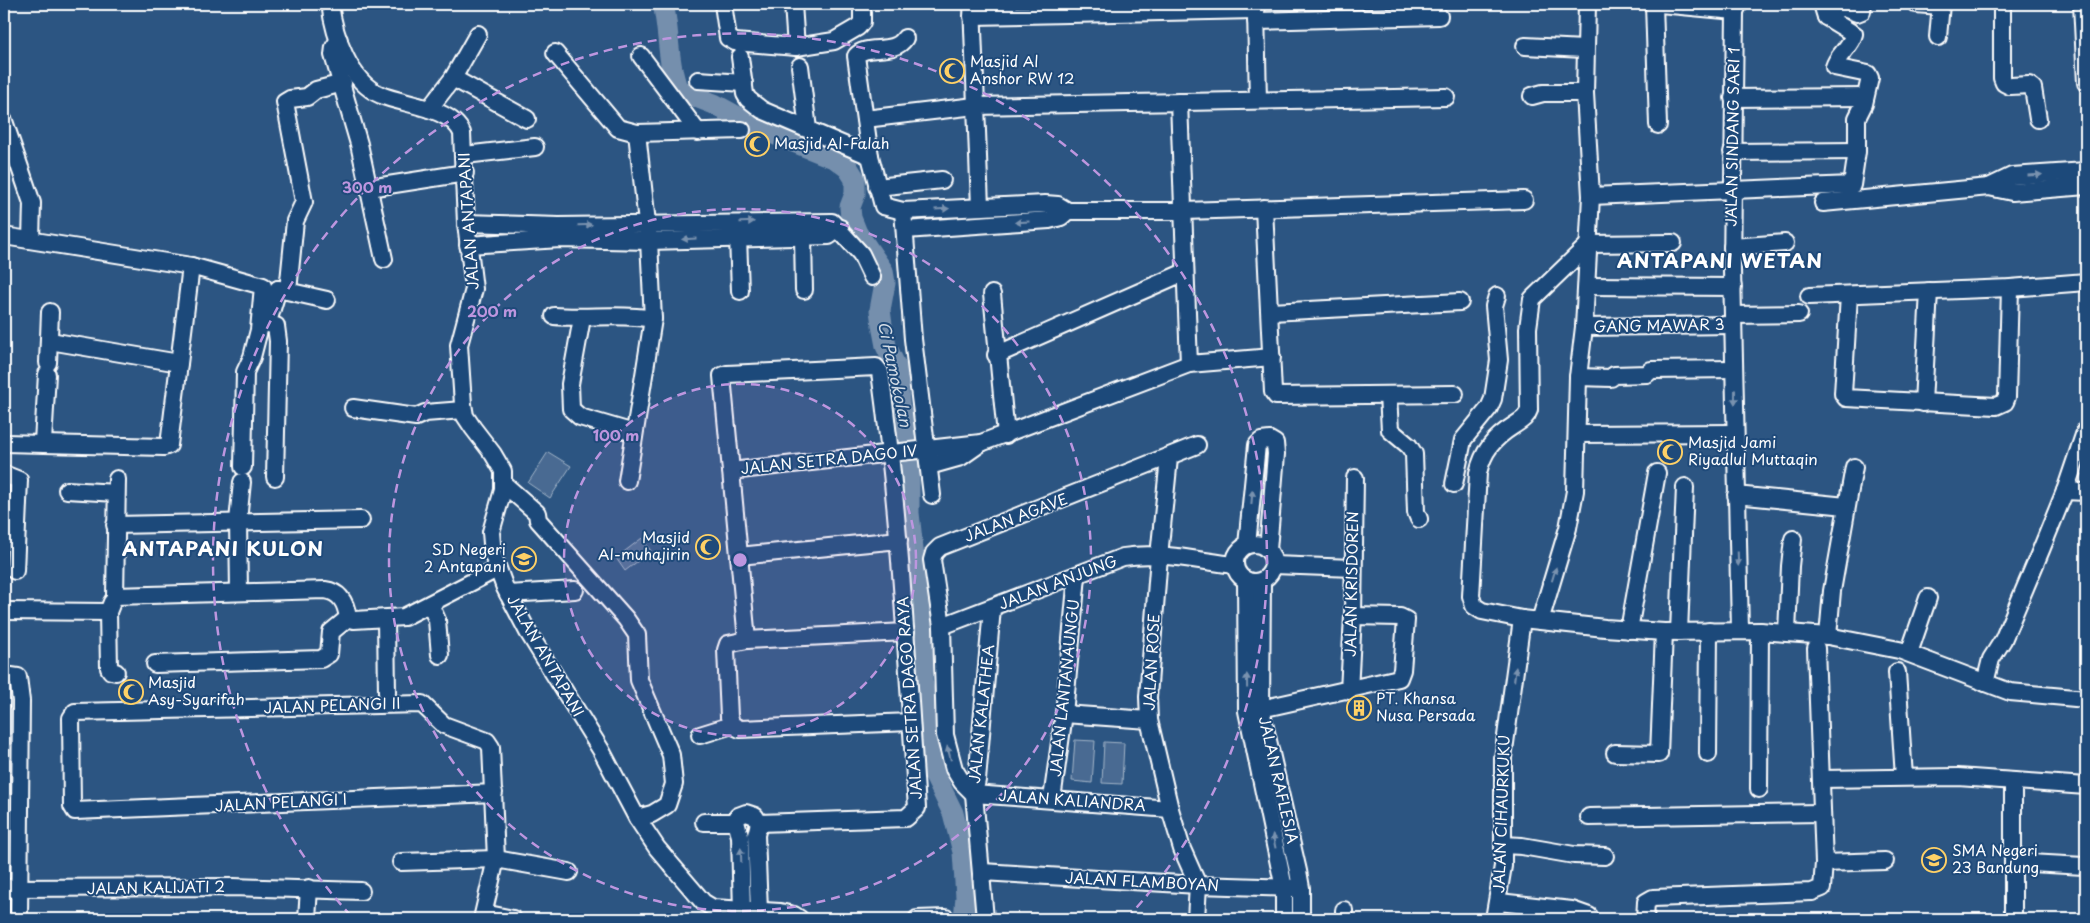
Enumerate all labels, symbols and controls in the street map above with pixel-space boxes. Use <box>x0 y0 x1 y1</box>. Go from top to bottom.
street label: JALAN SINDANG SARI 1 <box>1718 47 1745 227</box>
place label: Masjid Al Anshor RW 12 <box>970 49 1075 89</box>
mosque icon: Masjid Al Anshor RW 12 <box>939 58 965 84</box>
mosque icon: Masjid Al-Falah <box>744 131 770 157</box>
place label: Masjid Al-Falah <box>774 131 890 154</box>
street label: JALAN ANTAPANI <box>451 151 484 291</box>
one-way arrow <box>2028 170 2044 178</box>
text: 300 m <box>342 175 392 198</box>
one-way arrow <box>934 205 950 213</box>
one-way arrow <box>739 218 755 226</box>
one-way arrow <box>1013 219 1029 227</box>
one-way arrow <box>577 221 593 229</box>
one-way arrow <box>681 235 697 243</box>
district label: ANTAPANI WETAN <box>1617 245 1823 275</box>
text: 200 m <box>467 299 517 322</box>
street label: GANG MAWAR 3 <box>1593 312 1725 337</box>
water label: Ci Pamokolan <box>873 319 919 430</box>
one-way arrow <box>1731 389 1739 405</box>
text: 100 m <box>593 423 639 446</box>
place label: Masjid Jami Riyadlul Muttaqin <box>1688 430 1818 470</box>
street label: JALAN SETRA DAGO IV <box>739 438 918 479</box>
mosque icon: Masjid Jami Riyadlul Muttaqin <box>1657 439 1683 465</box>
street label: JALAN AGAVE <box>960 486 1071 547</box>
one-way arrow <box>1248 489 1256 505</box>
street label: JALAN KRISDOREN <box>1338 511 1363 657</box>
place label: Masjid Al-muhajirin <box>598 525 690 565</box>
district label: ANTAPANI KULON <box>122 533 324 563</box>
mosque icon: Masjid Al-muhajirin <box>695 534 721 560</box>
place label: SD Negeri 2 Antapani <box>424 537 506 577</box>
school or university icon: SD Negeri 2 Antapani <box>511 546 537 572</box>
street label: JALAN ANJUNG <box>995 548 1120 615</box>
centre of rings <box>731 551 749 569</box>
one-way arrow <box>1734 551 1742 567</box>
one-way arrow <box>1551 566 1559 581</box>
street label: JALAN ANTAPANI <box>502 590 591 721</box>
street label: JALAN SETRA DAGO RAYA <box>890 596 927 800</box>
street label: JALAN LANTANAUNGU <box>1043 598 1084 778</box>
street label: JALAN ROSE <box>1136 613 1165 711</box>
street label: JALAN KALATHEA <box>962 643 999 785</box>
one-way arrow <box>1511 666 1519 682</box>
place label: Masjid Asy-Syarifah <box>148 670 245 710</box>
one-way arrow <box>1243 673 1251 689</box>
mosque icon: Masjid Asy-Syarifah <box>118 679 144 705</box>
place label: PT. Khansa Nusa Persada <box>1376 686 1476 726</box>
street label: JALAN PELANGI II <box>263 691 401 718</box>
building icon: PT. Khansa Nusa Persada <box>1346 695 1372 721</box>
street label: JALAN RAFLESIA <box>1254 714 1305 846</box>
street label: JALAN CIHAURKUKU <box>1486 734 1515 894</box>
one-way arrow <box>945 745 953 760</box>
street label: JALAN KALIANDRA <box>998 783 1146 816</box>
street label: JALAN PELANGI I <box>214 787 348 816</box>
one-way arrow <box>1270 833 1278 848</box>
place label: SMA Negeri 23 Bandung <box>1952 838 2039 878</box>
one-way arrow <box>736 847 744 863</box>
school or university icon: SMA Negeri 23 Bandung <box>1921 847 1947 873</box>
street label: JALAN FLAMBOYAN <box>1065 865 1220 896</box>
street label: JALAN KALIJATI 2 <box>87 874 225 899</box>

